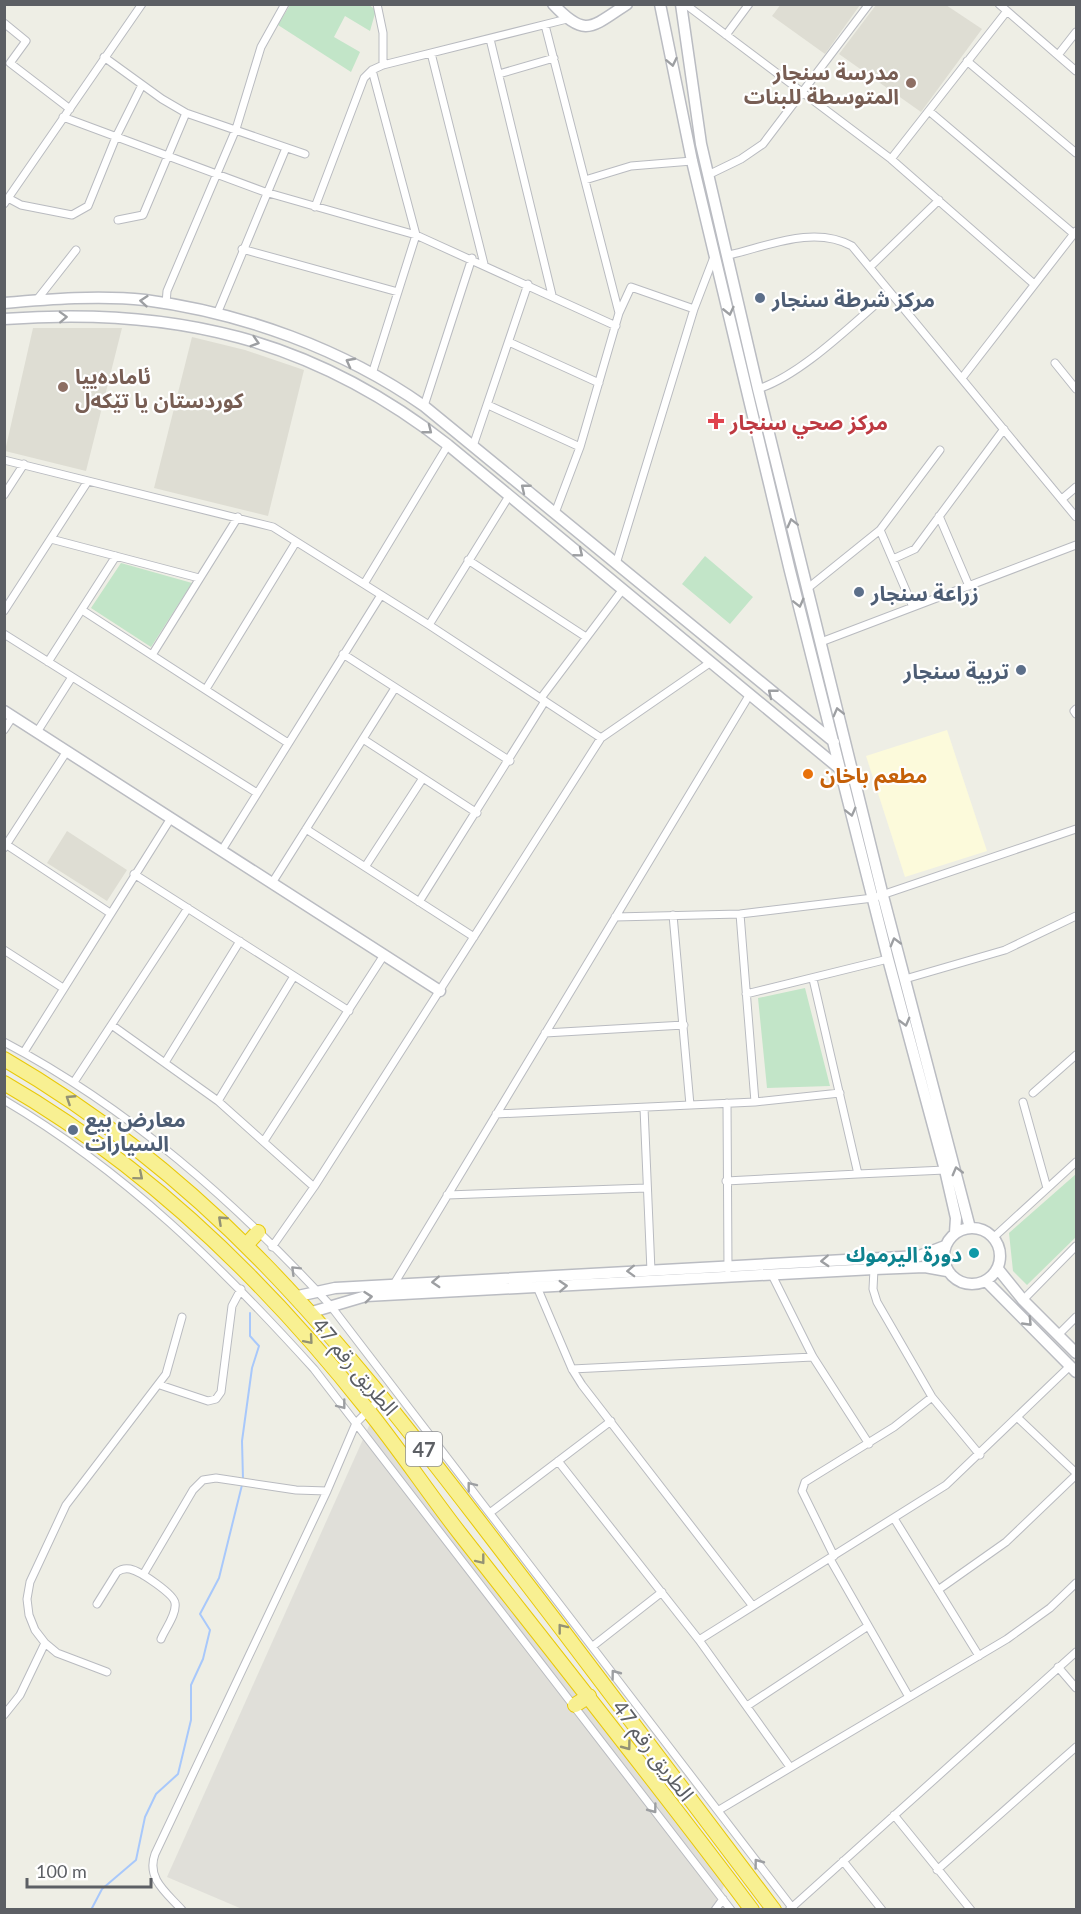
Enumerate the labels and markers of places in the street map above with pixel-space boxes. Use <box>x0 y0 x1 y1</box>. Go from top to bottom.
place label: مدرسة سنجار المتوسطة للبنات <box>744 59 899 109</box>
marker: مدرسة سنجار المتوسطة للبنات <box>904 76 918 90</box>
place label: مركز شرطة سنجار <box>771 286 935 312</box>
marker: مركز شرطة سنجار <box>753 291 767 305</box>
place label: ئامادەییا کوردستان یا تێکەل <box>75 363 244 413</box>
marker: ئامادەییا کوردستان یا تێکەل <box>56 380 70 394</box>
place label: مركز صحي سنجار <box>729 409 888 439</box>
marker: مركز صحي سنجار <box>707 412 725 430</box>
place label: زراعة سنجار <box>870 580 979 606</box>
marker: زراعة سنجار <box>852 585 866 599</box>
place label: تربية سنجار <box>903 658 1009 684</box>
marker: تربية سنجار <box>1014 663 1028 677</box>
place label: مطعم باخان <box>820 762 928 791</box>
marker: مطعم باخان <box>801 767 815 781</box>
place label: معارض بيع السيارات <box>85 1106 186 1156</box>
marker: معارض بيع السيارات <box>66 1123 80 1137</box>
place label: دورة اليرموك <box>846 1241 962 1267</box>
marker: دورة اليرموك <box>967 1246 981 1260</box>

